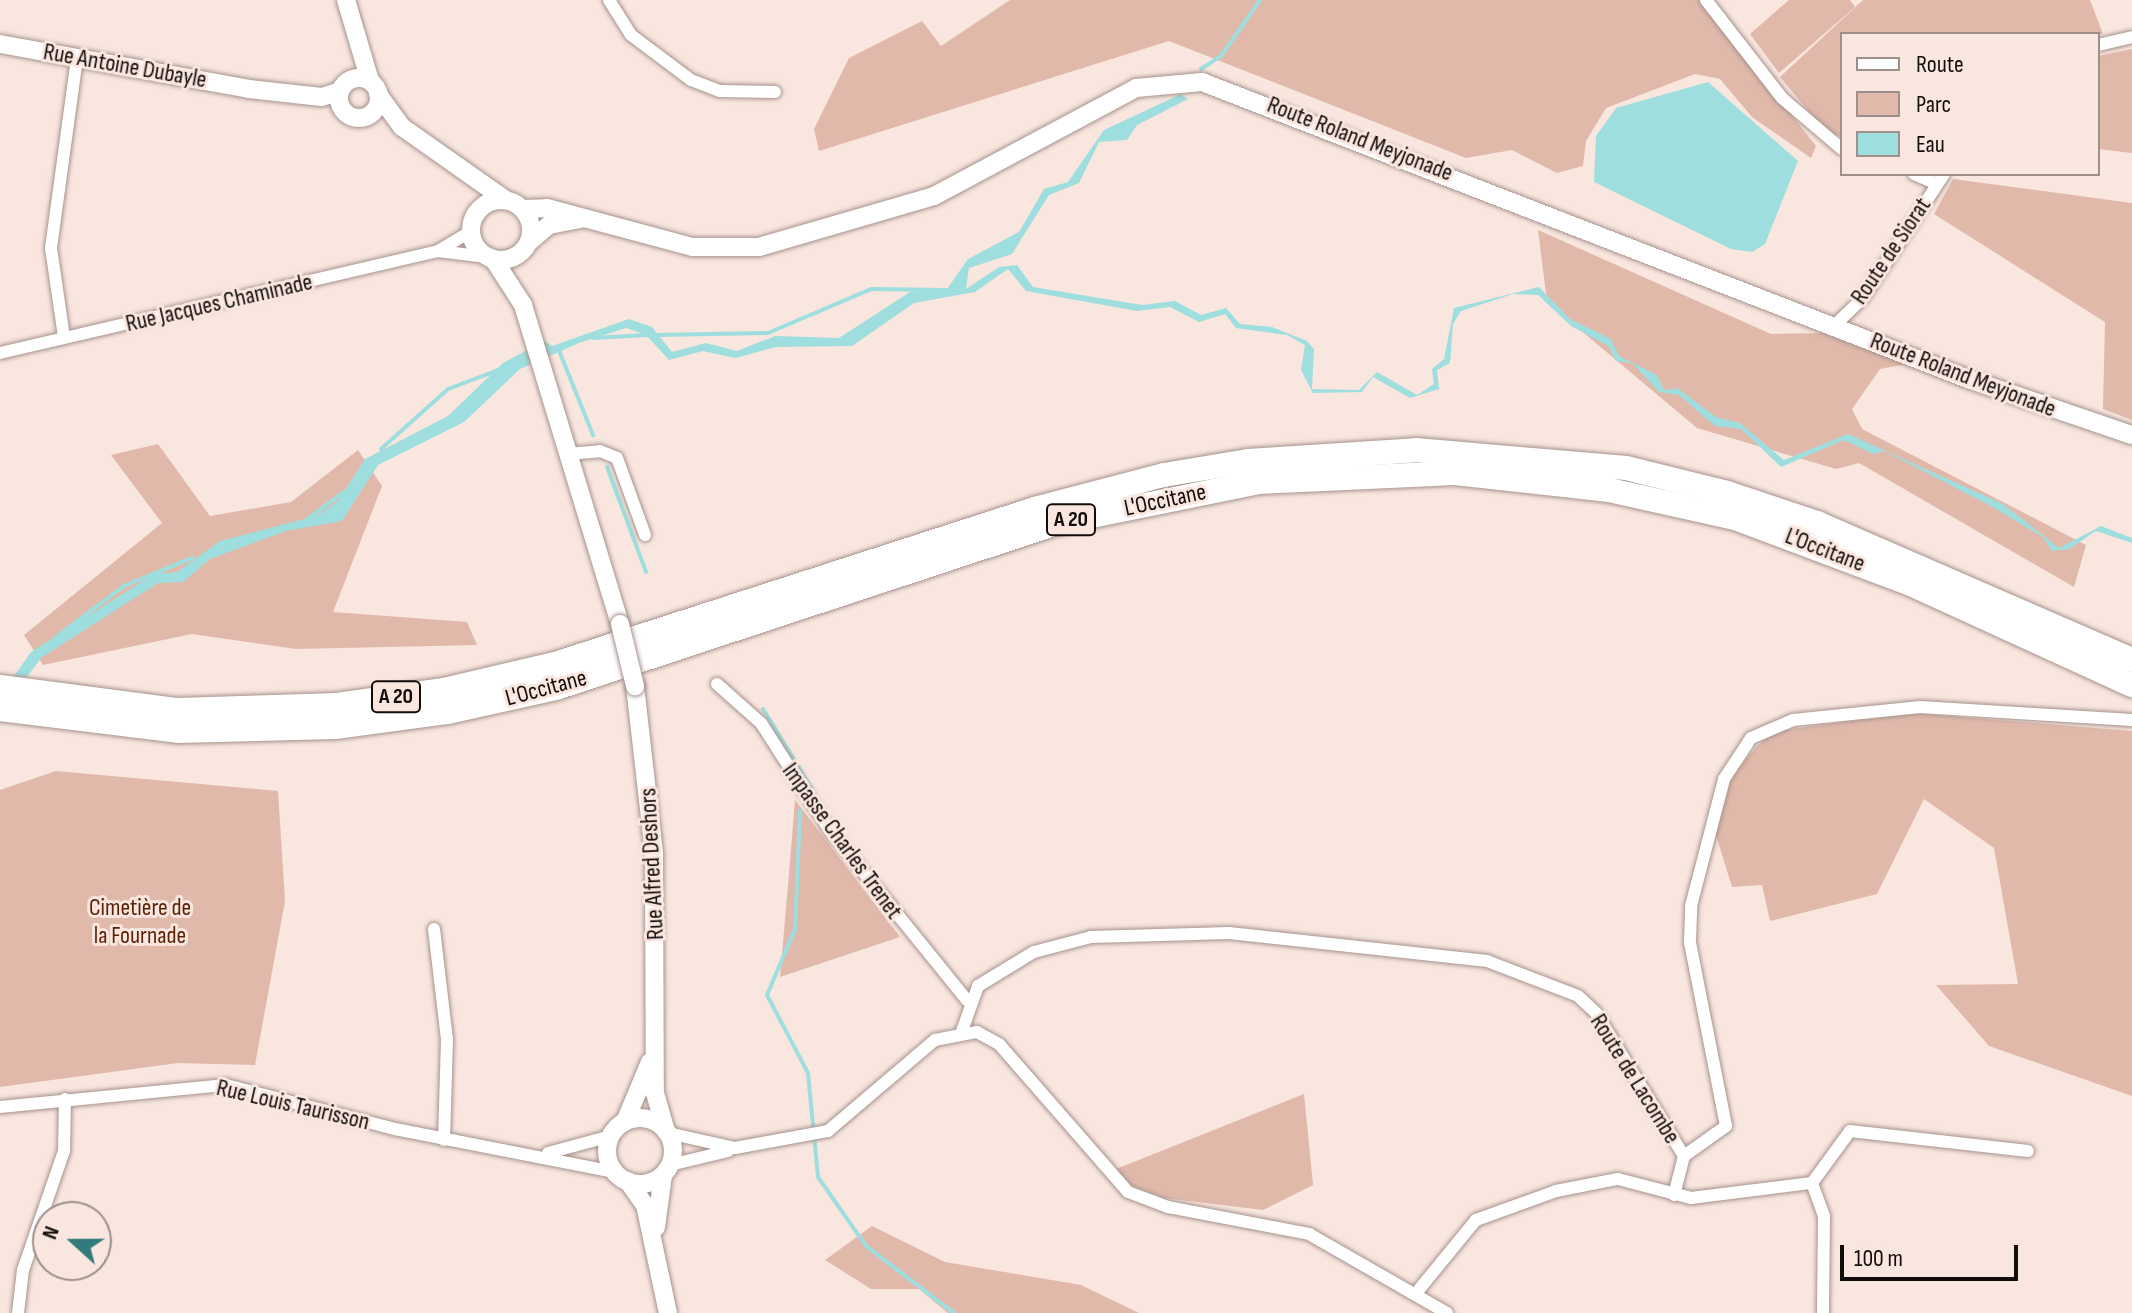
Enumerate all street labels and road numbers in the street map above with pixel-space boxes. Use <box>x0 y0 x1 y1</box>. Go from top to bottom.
street label: Rue Antoine Dubayle <box>41 37 209 95</box>
street label: Route Roland Meyjonade <box>1263 90 1457 188</box>
street label: Route de Siorat <box>1845 192 1937 310</box>
street label: Rue Jacques Chaminade <box>123 268 315 338</box>
street label: Route Roland Meyjonade <box>1866 326 2060 424</box>
street label: L'Occitane <box>1121 477 1209 523</box>
road number: A 20 <box>1045 502 1097 538</box>
street label: L'Occitane <box>1781 522 1869 578</box>
street label: L'Occitane <box>502 663 590 713</box>
road number: A 20 <box>370 679 422 715</box>
street label: Impasse Charles Trenet <box>776 757 908 925</box>
street label: Rue Alfred Deshors <box>634 787 670 941</box>
street label: Route de Lacombe <box>1584 1009 1686 1149</box>
street label: Rue Louis Taurisson <box>214 1073 372 1137</box>

